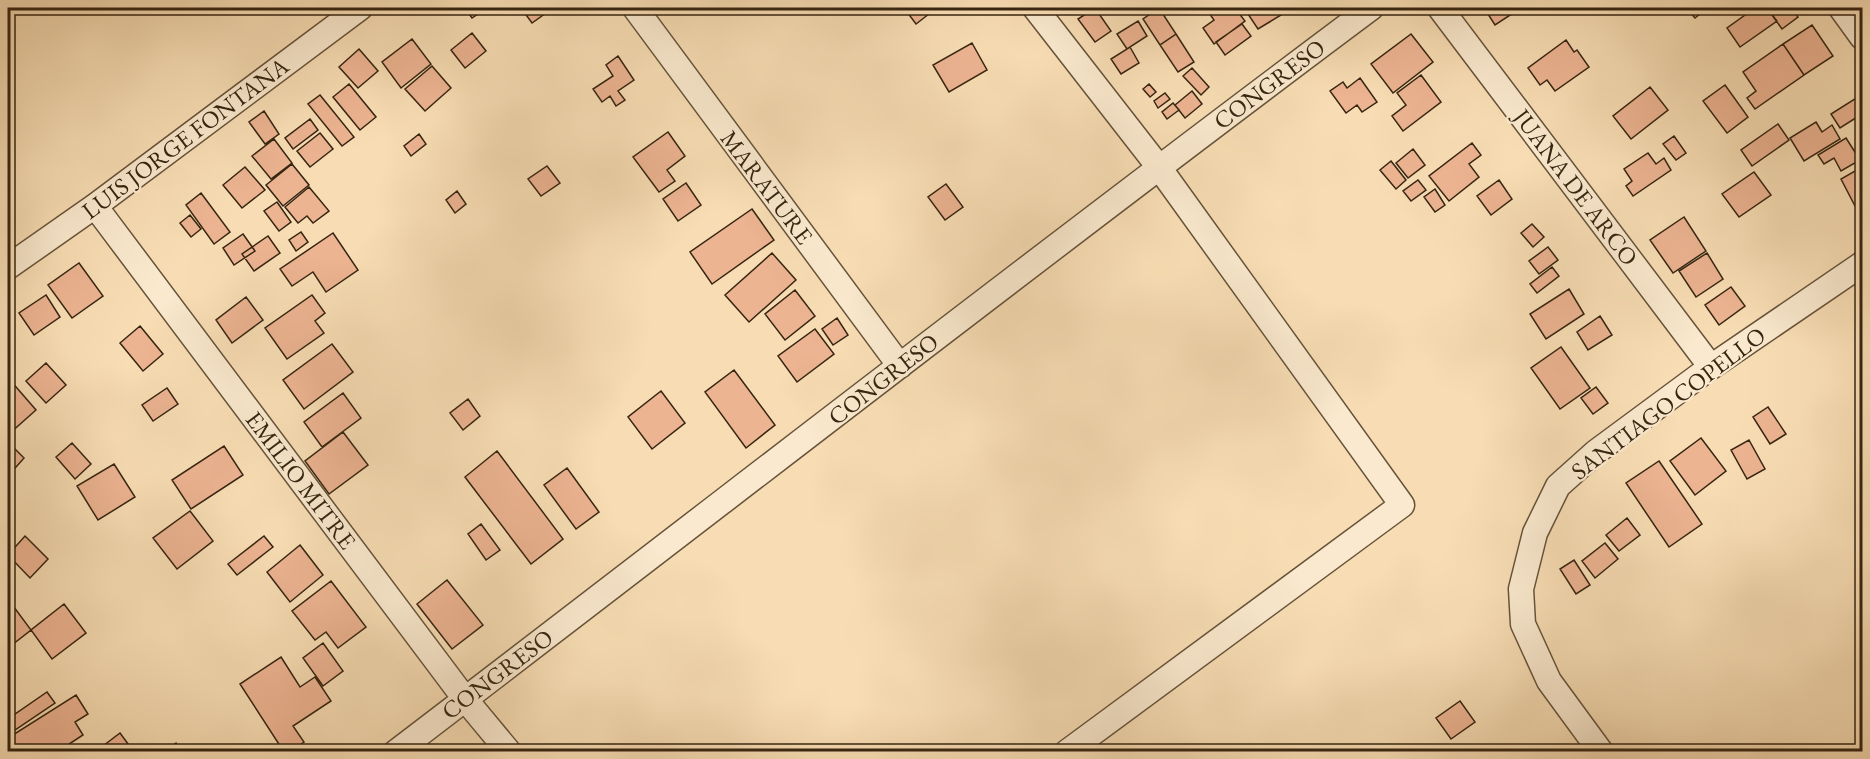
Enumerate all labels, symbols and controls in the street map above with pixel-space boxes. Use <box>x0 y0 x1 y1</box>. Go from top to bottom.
street label: CONGRESO <box>1207 32 1331 136</box>
street label: LUIS JORGE FONTANA <box>75 50 295 226</box>
street label: JUANA DE ARCO <box>1506 101 1645 272</box>
street label: MARATURE <box>714 124 820 250</box>
street label: SANTIAGO COPELLO <box>1564 320 1772 486</box>
street label: CONGRESO <box>821 326 945 432</box>
street label: EMILIO MITRE <box>239 405 363 555</box>
street label: CONGRESO <box>435 622 559 726</box>

